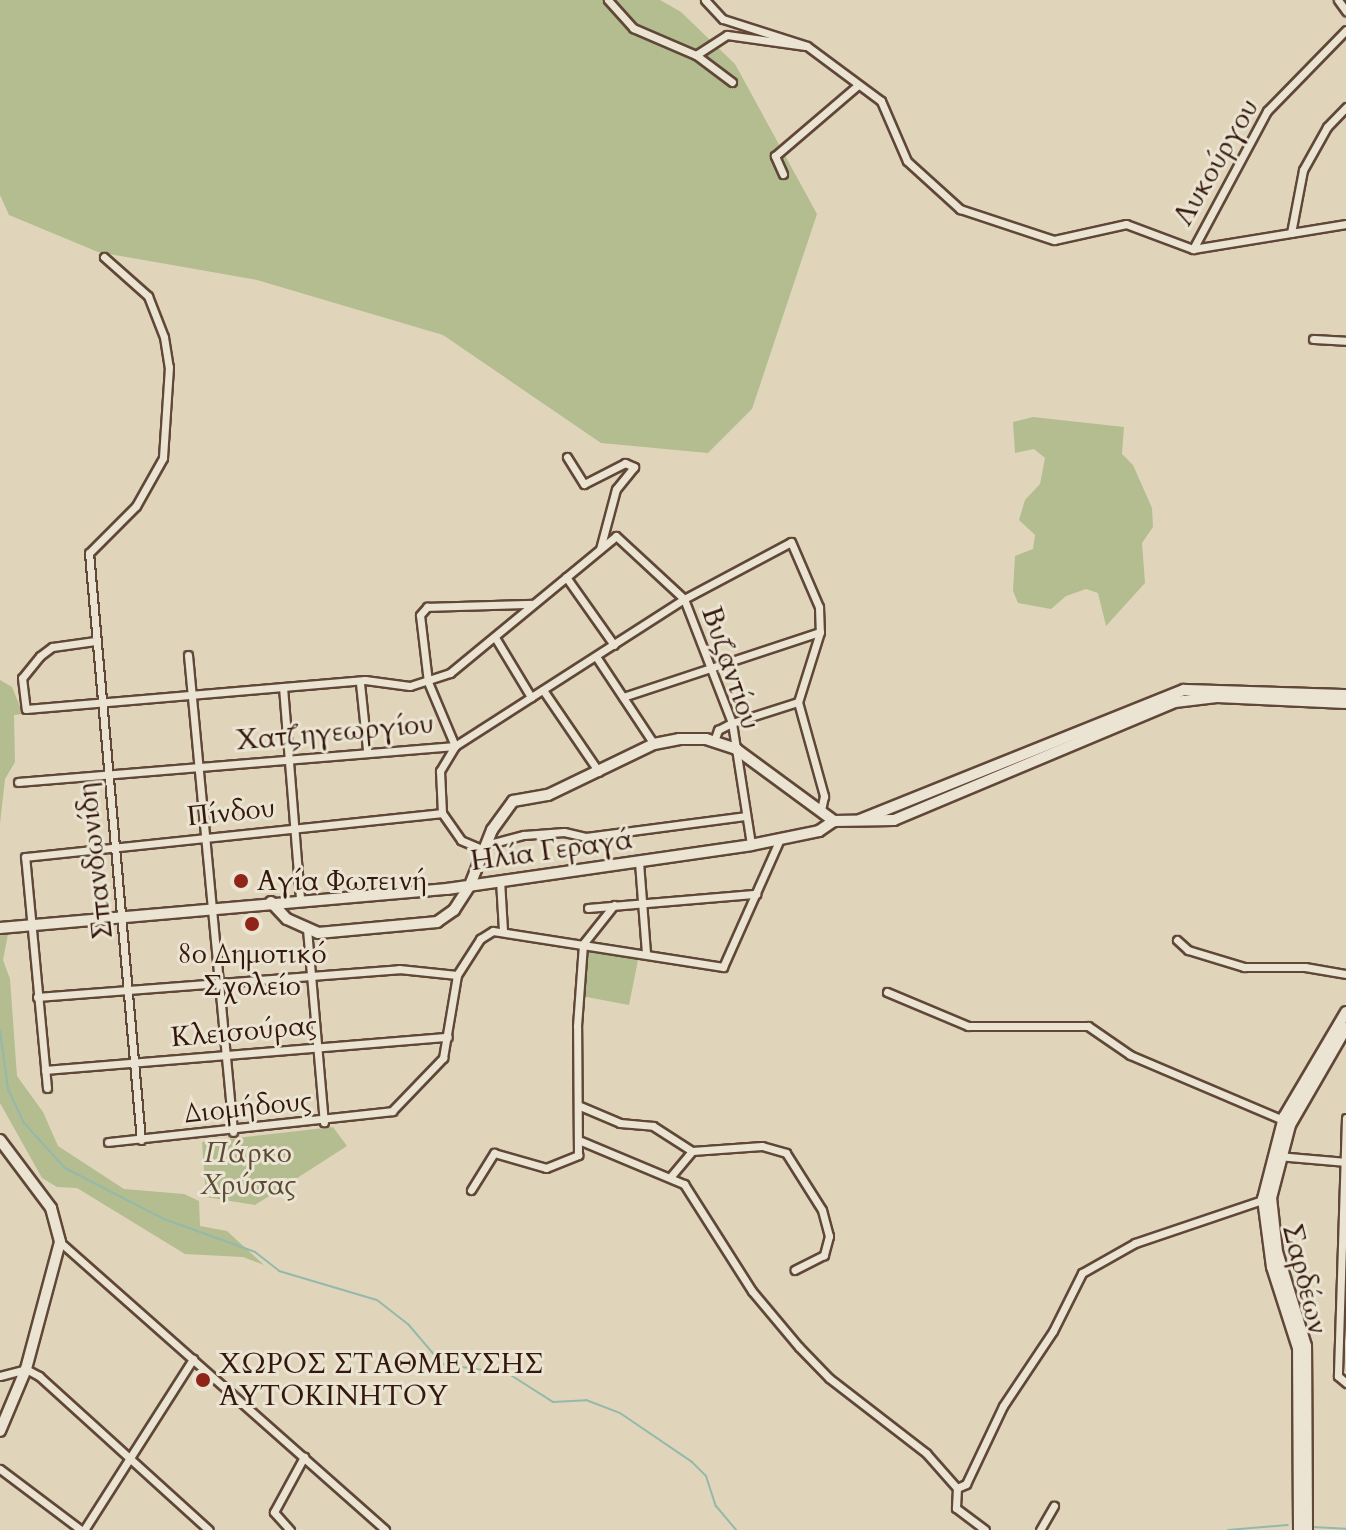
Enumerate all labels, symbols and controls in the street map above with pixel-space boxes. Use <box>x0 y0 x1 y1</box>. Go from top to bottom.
street label: Λυκούργου <box>1166 93 1266 231</box>
street label: Βυζαντίου <box>694 602 768 734</box>
street label: Χατζηγεωργίου <box>235 707 435 757</box>
street label: Σπανδωνίδη <box>70 781 120 941</box>
street label: Πίνδου <box>185 791 277 833</box>
street label: Ηλία Γεραγά <box>468 822 636 878</box>
place label: Αγία Φωτεινή <box>257 864 428 898</box>
marker: Αγία Φωτεινή <box>232 872 250 890</box>
marker: 8ο Δημοτικό Σχολείο <box>243 915 261 933</box>
place label: 8ο Δημοτικό Σχολείο <box>177 937 327 1003</box>
street label: Κλεισούρας <box>170 1008 318 1054</box>
street label: Διομήδους <box>182 1084 314 1130</box>
park label: Πάρκο Χρύσας <box>200 1136 296 1202</box>
street label: Σαρδέων <box>1275 1220 1335 1338</box>
place label: ΧΩΡΟΣ ΣΤΑΘΜΕΥΣΗΣ ΑΥΤΟΚΙΝΗΤΟΥ <box>219 1347 543 1413</box>
marker: ΧΩΡΟΣ ΣΤΑΘΜΕΥΣΗΣ ΑΥΤΟΚΙΝΗΤΟΥ <box>194 1371 212 1389</box>

